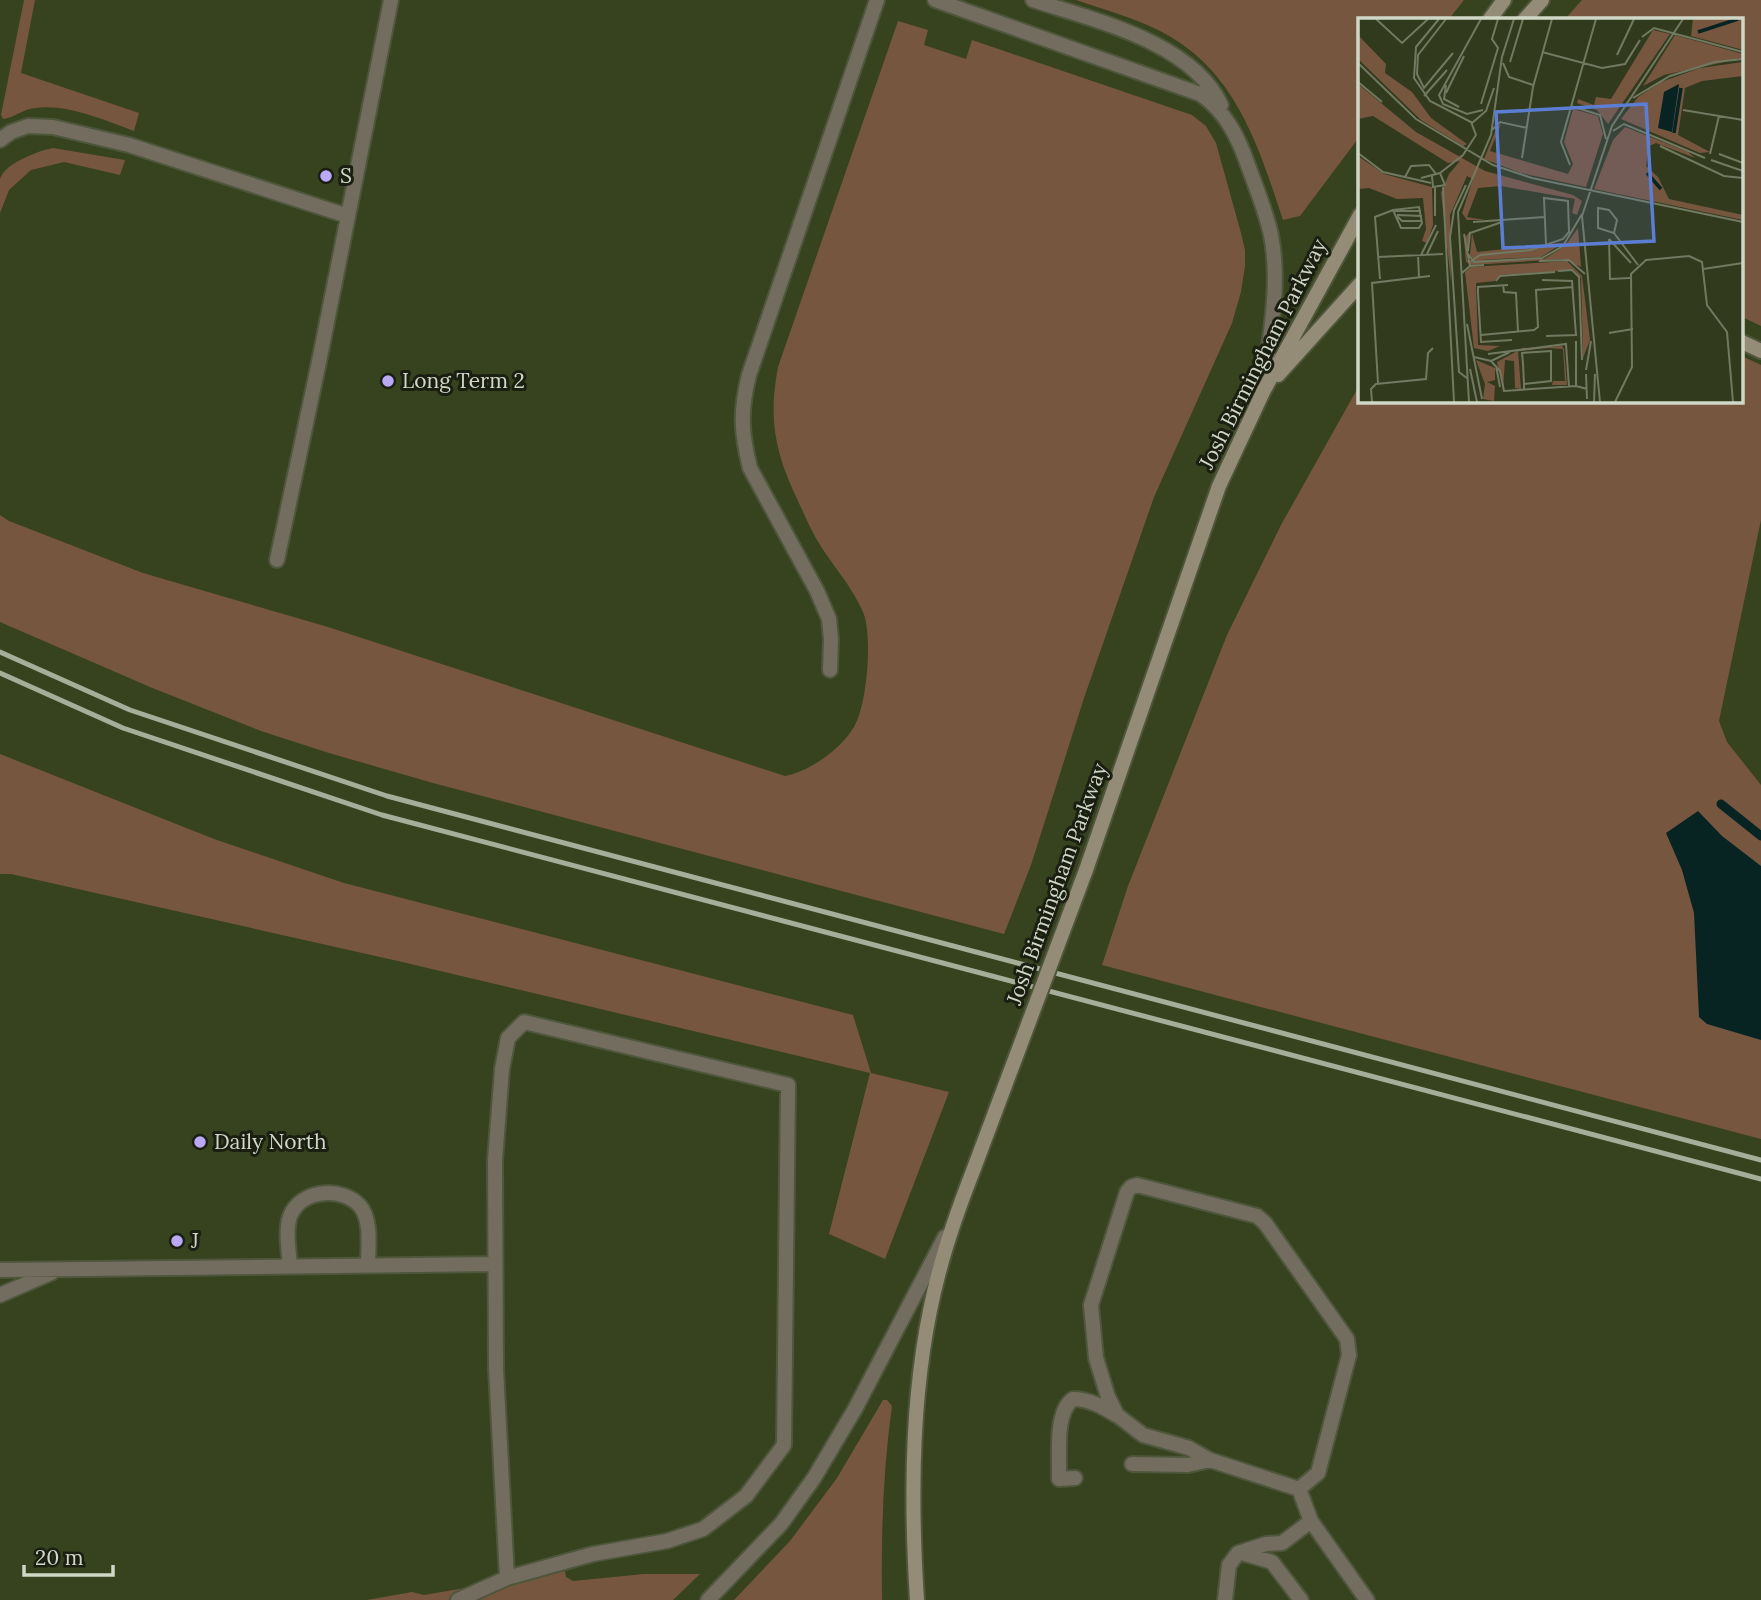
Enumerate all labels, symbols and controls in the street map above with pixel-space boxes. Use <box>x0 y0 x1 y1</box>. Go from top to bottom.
inset map <box>1358 18 1744 402</box>
place label: S <box>340 162 352 189</box>
marker: S <box>318 168 334 184</box>
street label: Josh Birmingham Parkway <box>1192 234 1332 474</box>
place label: Long Term 2 <box>402 367 525 394</box>
marker: Long Term 2 <box>380 373 396 389</box>
street label: Josh Birmingham Parkway <box>1000 759 1113 1009</box>
place label: Daily North <box>214 1128 327 1155</box>
marker: Daily North <box>192 1134 208 1150</box>
place label: J <box>190 1227 199 1254</box>
marker: J <box>169 1233 185 1249</box>
scale bar <box>24 1534 114 1578</box>
text: 20 m <box>35 1544 84 1571</box>

